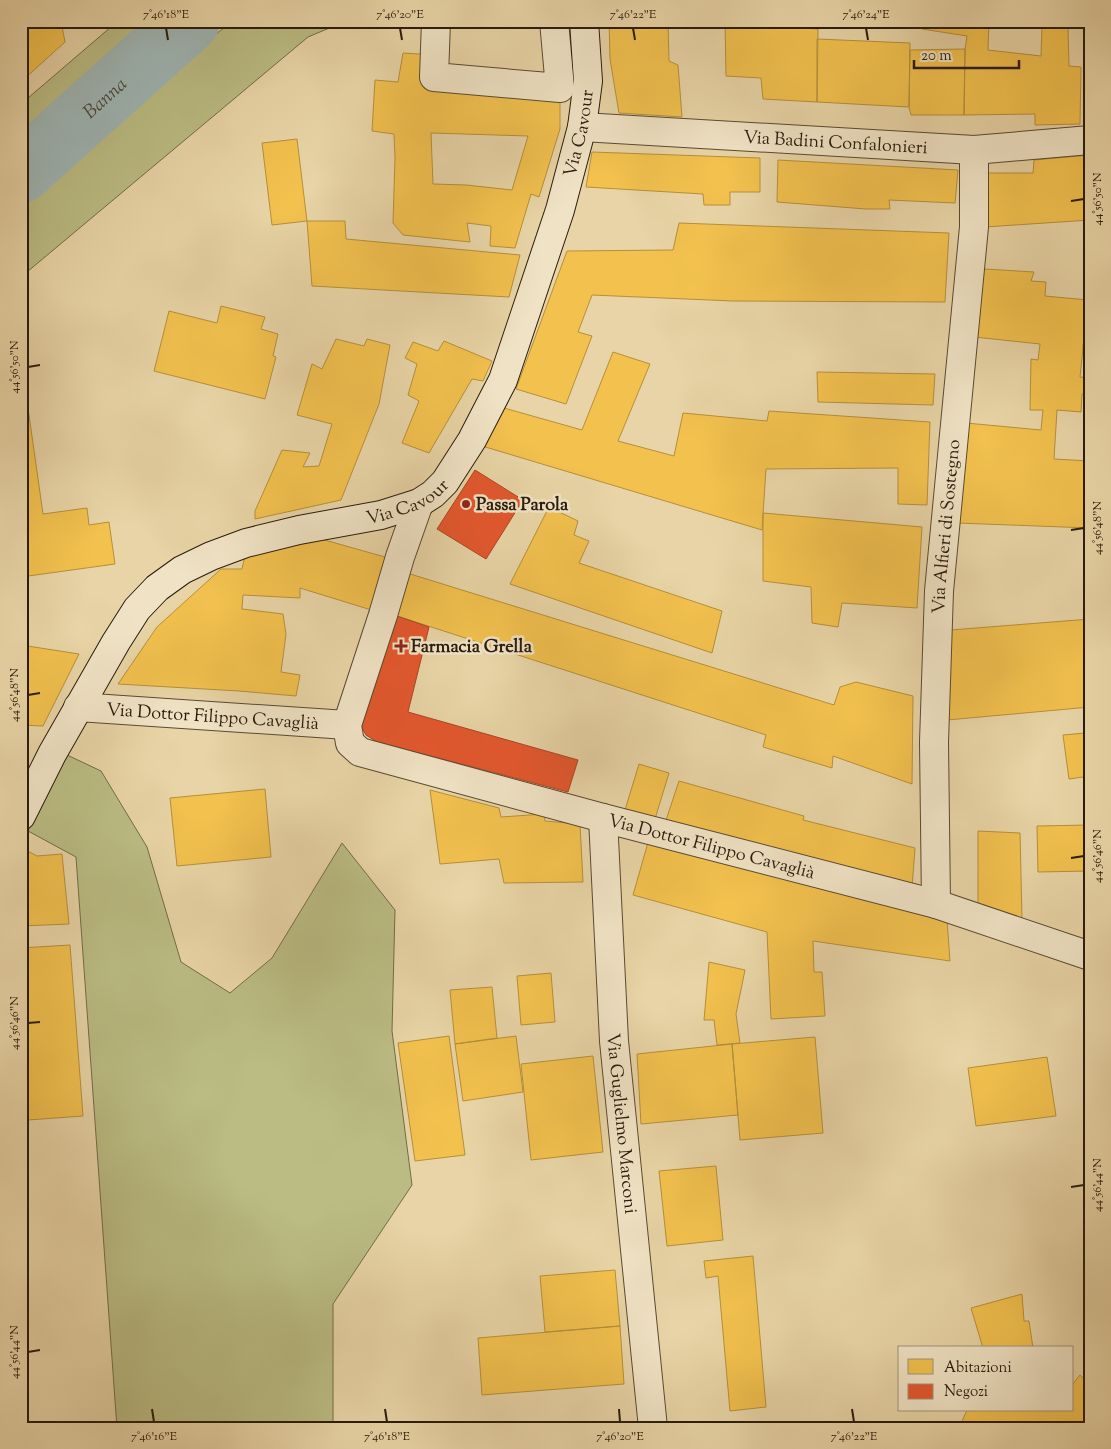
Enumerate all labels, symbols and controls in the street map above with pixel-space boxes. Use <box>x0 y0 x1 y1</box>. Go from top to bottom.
text: 7°46'18"E <box>143 6 190 24</box>
text: 7°46'20"E <box>376 6 424 24</box>
text: 7°46'22"E <box>610 6 657 24</box>
text: 7°46'24"E <box>842 6 890 24</box>
scale bar <box>914 38 1018 70</box>
text: 20 m <box>921 46 952 67</box>
water label: Banna <box>78 72 134 126</box>
street label: Via Cavour <box>558 88 602 180</box>
street label: Via Badini Confalonieri <box>742 125 928 162</box>
text: 44°56'50"N <box>1089 172 1107 226</box>
text: 44°56'50"N <box>6 340 24 394</box>
street label: Via Alfieri di Sostegno <box>927 438 969 614</box>
street label: Via Cavour <box>364 474 456 532</box>
place label: Passa Parola <box>476 493 569 519</box>
marker: Passa Parola <box>460 498 472 510</box>
text: 44°56'48"N <box>1089 501 1107 555</box>
place label: Farmacia Grella <box>411 635 533 661</box>
marker: Farmacia Grella <box>395 640 407 652</box>
text: 44°56'48"N <box>6 668 24 722</box>
street label: Via Dottor Filippo Cavaglià <box>105 698 320 738</box>
street label: Via Dottor Filippo Cavaglià <box>605 809 817 887</box>
text: 44°56'46"N <box>1089 829 1107 883</box>
text: 44°56'46"N <box>6 996 24 1050</box>
street label: Via Guglielmo Marconi <box>599 1032 642 1215</box>
text: 44°56'44"N <box>1089 1158 1107 1212</box>
text: 44°56'44"N <box>6 1325 24 1379</box>
legend <box>898 1346 1074 1412</box>
text: Abitazioni <box>944 1358 1012 1379</box>
text: Negozi <box>944 1382 988 1403</box>
text: 7°46'16"E <box>131 1428 178 1446</box>
text: 7°46'18"E <box>364 1428 411 1446</box>
text: 7°46'20"E <box>596 1428 644 1446</box>
text: 7°46'22"E <box>831 1428 878 1446</box>

